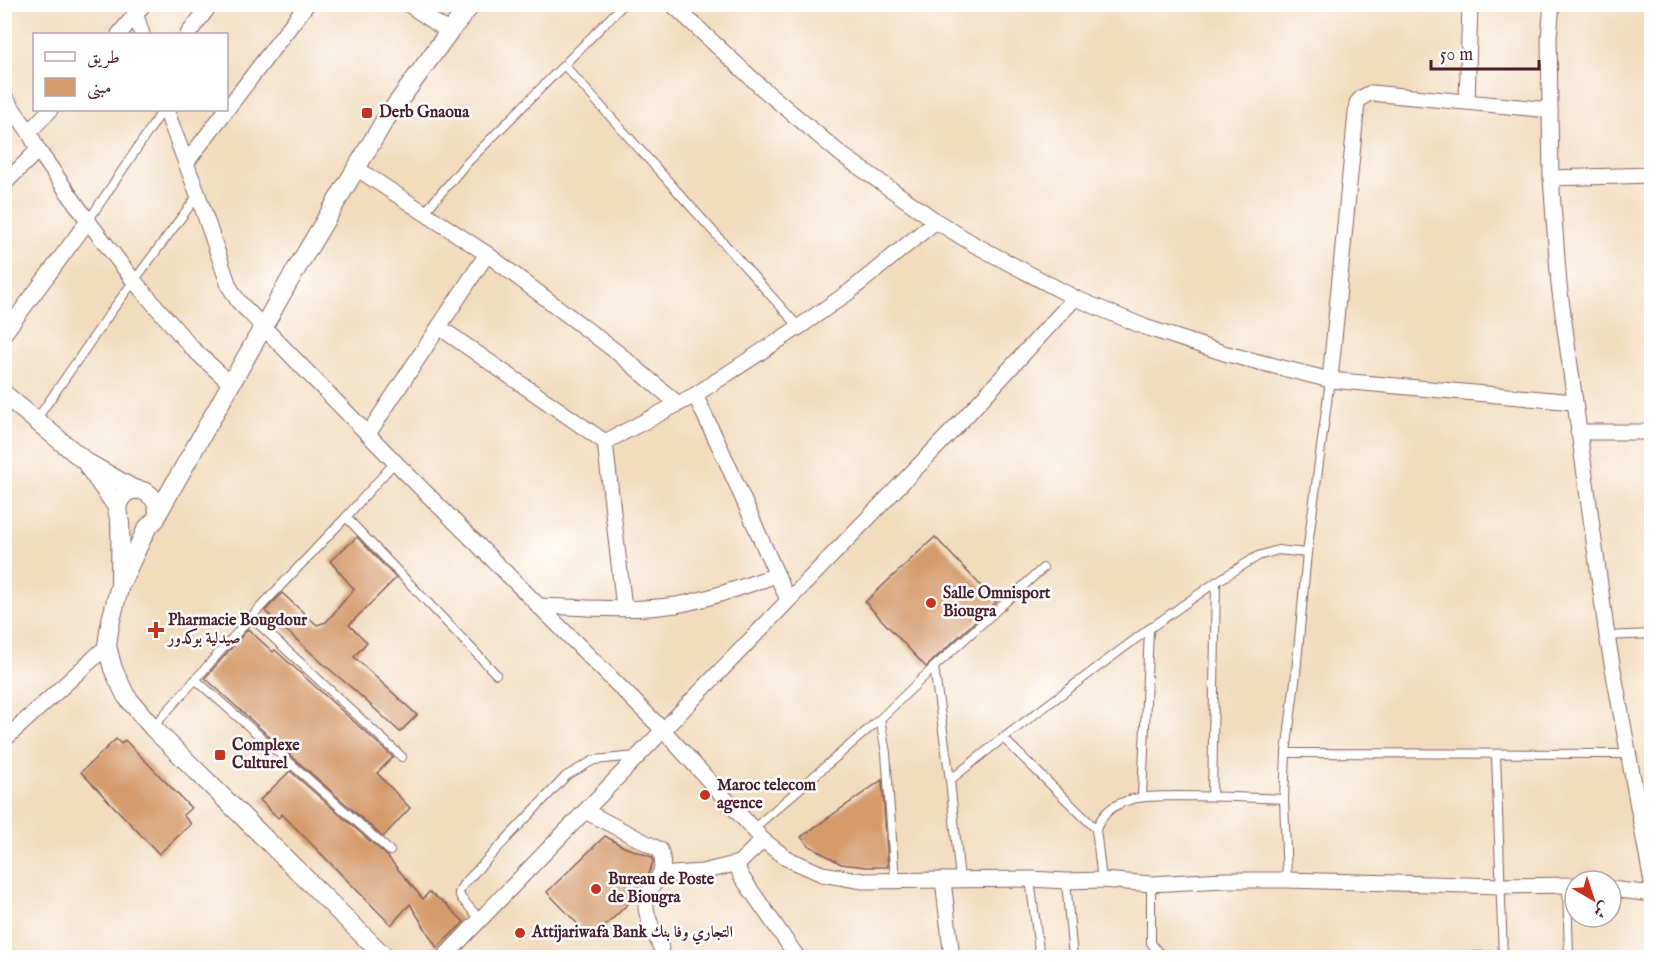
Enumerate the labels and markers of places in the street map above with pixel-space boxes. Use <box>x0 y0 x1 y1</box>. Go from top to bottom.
place label: Derb Gnaoua <box>379 103 470 123</box>
marker: Derb Gnaoua <box>360 106 374 120</box>
place label: Salle Omnisport Biougra <box>943 584 1051 622</box>
marker: Salle Omnisport Biougra <box>924 596 938 610</box>
place label: Pharmacie Bougdour صيدلية بوكدور <box>166 611 307 649</box>
marker: Pharmacie Bougdour صيدلية بوكدور <box>149 623 163 637</box>
place label: Complexe Culturel <box>232 736 300 774</box>
marker: Complexe Culturel <box>213 748 227 762</box>
place label: Maroc telecom agence <box>717 776 817 814</box>
marker: Maroc telecom agence <box>698 788 712 802</box>
place label: Bureau de Poste de Biougra <box>608 870 715 908</box>
marker: Bureau de Poste de Biougra <box>589 882 603 896</box>
place label: Attijariwafa Bank التجاري وفا بنك <box>531 923 733 945</box>
marker: Attijariwafa Bank التجاري وفا بنك <box>513 926 527 940</box>

